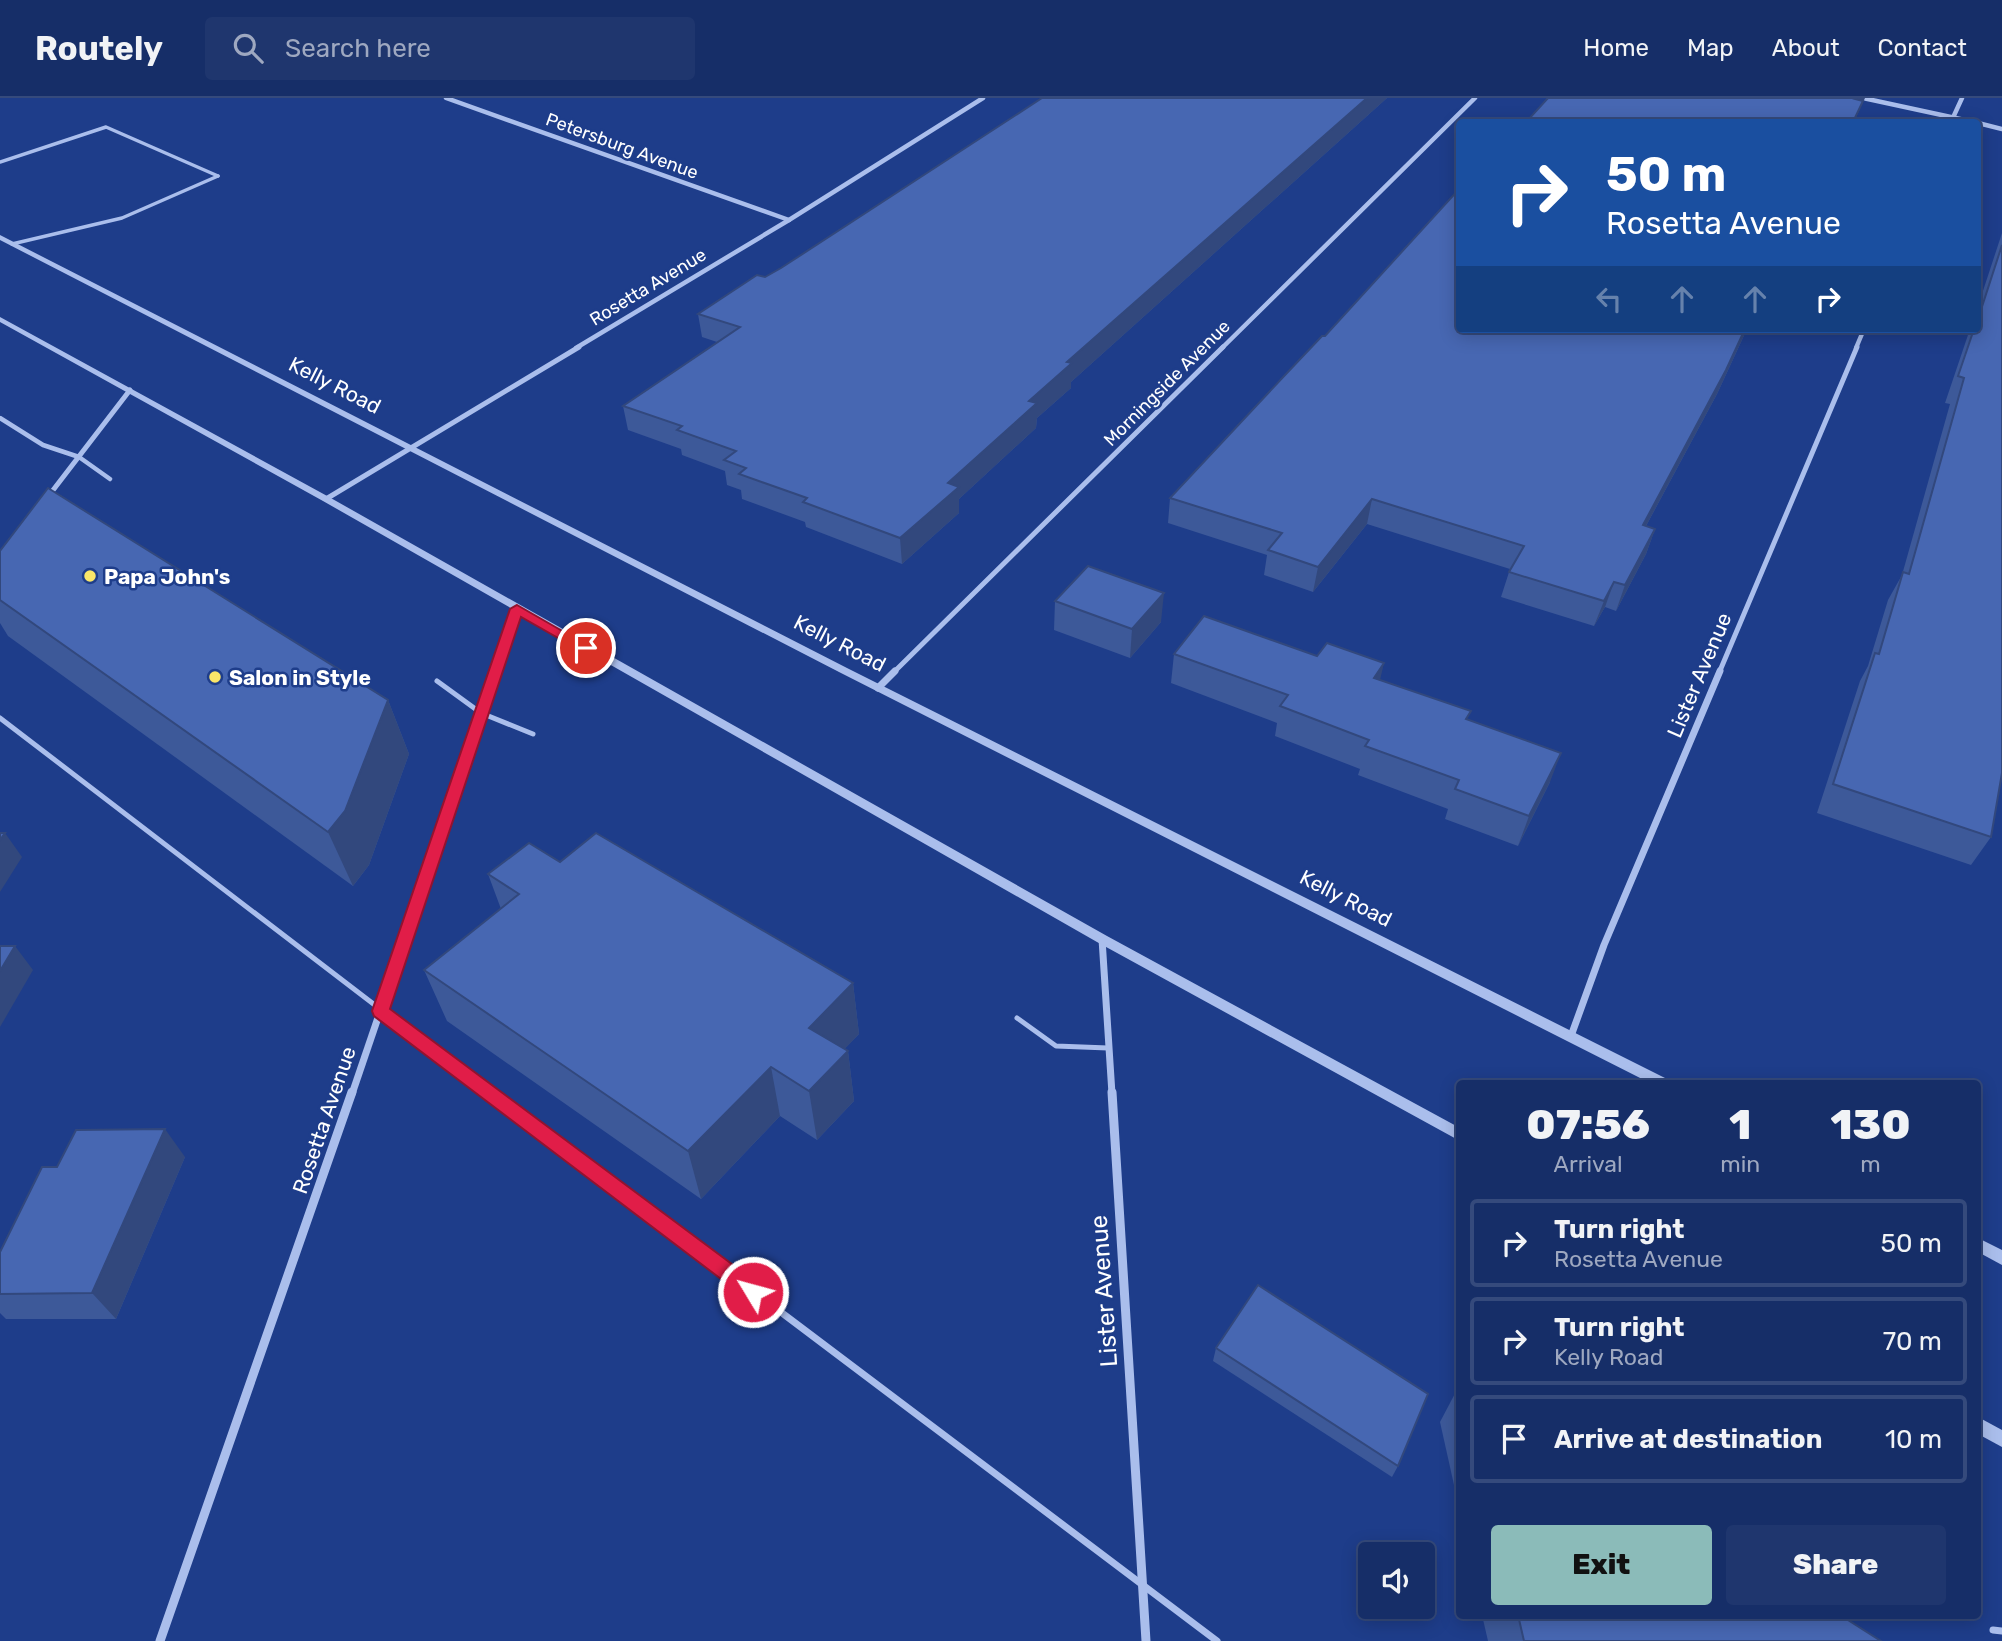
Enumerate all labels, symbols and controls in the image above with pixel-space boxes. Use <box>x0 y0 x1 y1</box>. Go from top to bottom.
search box <box>205 17 695 80</box>
text: Routely <box>35 29 163 68</box>
icon: search <box>229 29 267 67</box>
text: Search here <box>285 33 431 64</box>
text: Home <box>1583 34 1649 62</box>
text: Map <box>1687 34 1734 62</box>
text: About <box>1772 34 1840 62</box>
text: Contact <box>1878 34 1967 62</box>
street label: Petersburg Avenue <box>543 108 701 184</box>
text: 50 m <box>1606 145 1726 203</box>
icon: right <box>1491 147 1582 238</box>
text: Rosetta Avenue <box>1606 204 1841 242</box>
street label: Rosetta Avenue <box>586 244 710 330</box>
icon: left <box>1590 280 1628 318</box>
icon: ahead <box>1663 280 1701 318</box>
icon: ahead <box>1736 280 1774 318</box>
icon: right <box>1809 280 1847 318</box>
street label: Morningside Avenue <box>1099 315 1235 451</box>
street label: Kelly Road <box>285 351 385 419</box>
place label: Papa John's <box>104 564 230 589</box>
marker: Papa John's <box>82 568 98 584</box>
street label: Kelly Road <box>790 609 890 677</box>
street label: Lister Avenue <box>1661 609 1737 741</box>
pin <box>556 618 616 678</box>
icon: arrive <box>567 629 605 667</box>
place label: Salon in Style <box>229 665 371 690</box>
marker: Salon in Style <box>207 669 223 685</box>
street label: Kelly Road <box>1296 864 1396 932</box>
street label: Rosetta Avenue <box>287 1043 361 1197</box>
text: 07:56 <box>1526 1100 1650 1150</box>
text: 1 <box>1729 1100 1751 1150</box>
text: 130 <box>1830 1100 1911 1150</box>
text: Arrival <box>1554 1150 1623 1178</box>
text: min <box>1720 1150 1760 1178</box>
text: m <box>1860 1150 1881 1178</box>
street label: Lister Avenue <box>1085 1214 1123 1368</box>
text: Turn right <box>1554 1214 1684 1245</box>
icon: right <box>1495 1224 1533 1262</box>
text: 50 m <box>1881 1228 1942 1259</box>
text: Rosetta Avenue <box>1554 1245 1723 1273</box>
position arrow <box>716 1255 790 1329</box>
text: Turn right <box>1554 1312 1684 1343</box>
icon: right <box>1495 1322 1533 1360</box>
text: 70 m <box>1883 1326 1942 1357</box>
text: Kelly Road <box>1554 1343 1663 1371</box>
icon: arrive <box>1495 1420 1533 1458</box>
text: Arrive at destination <box>1554 1424 1822 1455</box>
text: 10 m <box>1885 1424 1942 1455</box>
button: Exit <box>1491 1525 1712 1605</box>
button: Share <box>1726 1525 1946 1605</box>
map controls <box>1358 1542 1435 1619</box>
button: sound <box>1358 1542 1435 1619</box>

